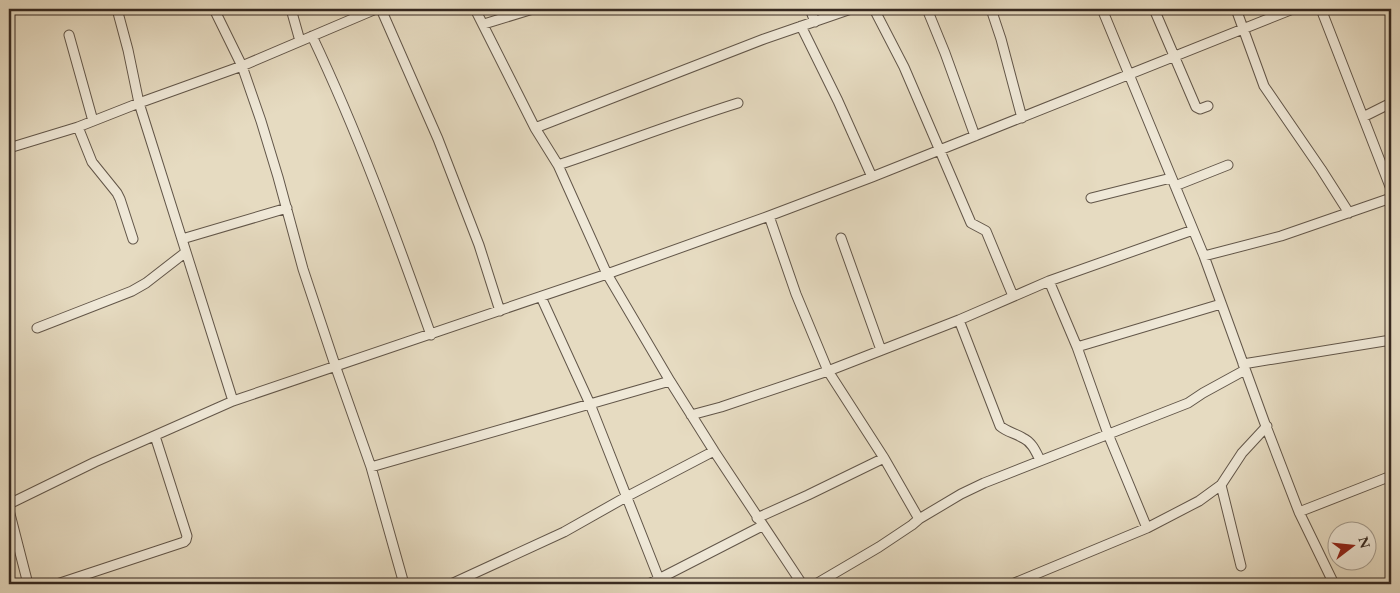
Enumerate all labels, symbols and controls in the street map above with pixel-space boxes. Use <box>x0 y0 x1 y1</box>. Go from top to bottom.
north arrow <box>1328 520 1378 570</box>
text: N <box>1354 534 1375 551</box>

